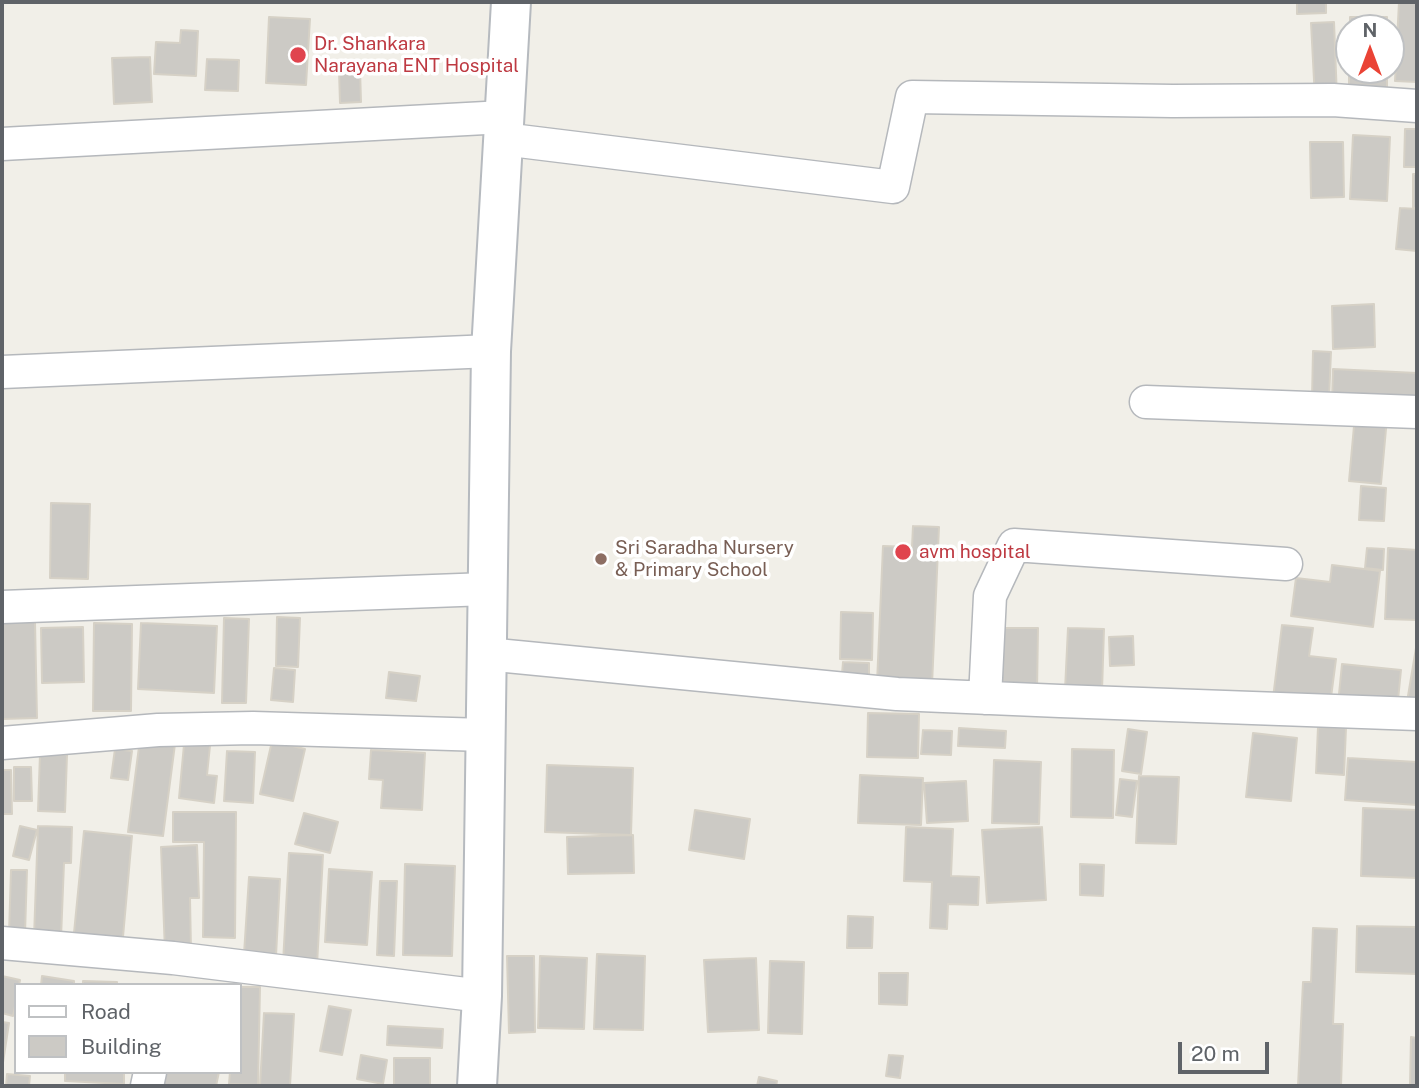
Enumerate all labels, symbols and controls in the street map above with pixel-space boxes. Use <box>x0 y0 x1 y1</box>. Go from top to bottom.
north arrow <box>1335 14 1405 84</box>
text: N <box>1363 19 1377 41</box>
place label: Dr. Shankara Narayana ENT Hospital <box>314 33 519 77</box>
marker: Dr. Shankara Narayana ENT Hospital <box>288 45 308 65</box>
place label: Sri Saradha Nursery & Primary School <box>615 537 794 581</box>
place label: avm hospital <box>919 541 1031 563</box>
marker: avm hospital <box>893 542 913 562</box>
marker: Sri Saradha Nursery & Primary School <box>593 551 609 567</box>
legend <box>14 983 242 1074</box>
text: Road <box>81 999 131 1024</box>
scale bar <box>1181 1028 1272 1072</box>
text: Building <box>81 1034 162 1059</box>
text: 20 m <box>1191 1041 1240 1066</box>

